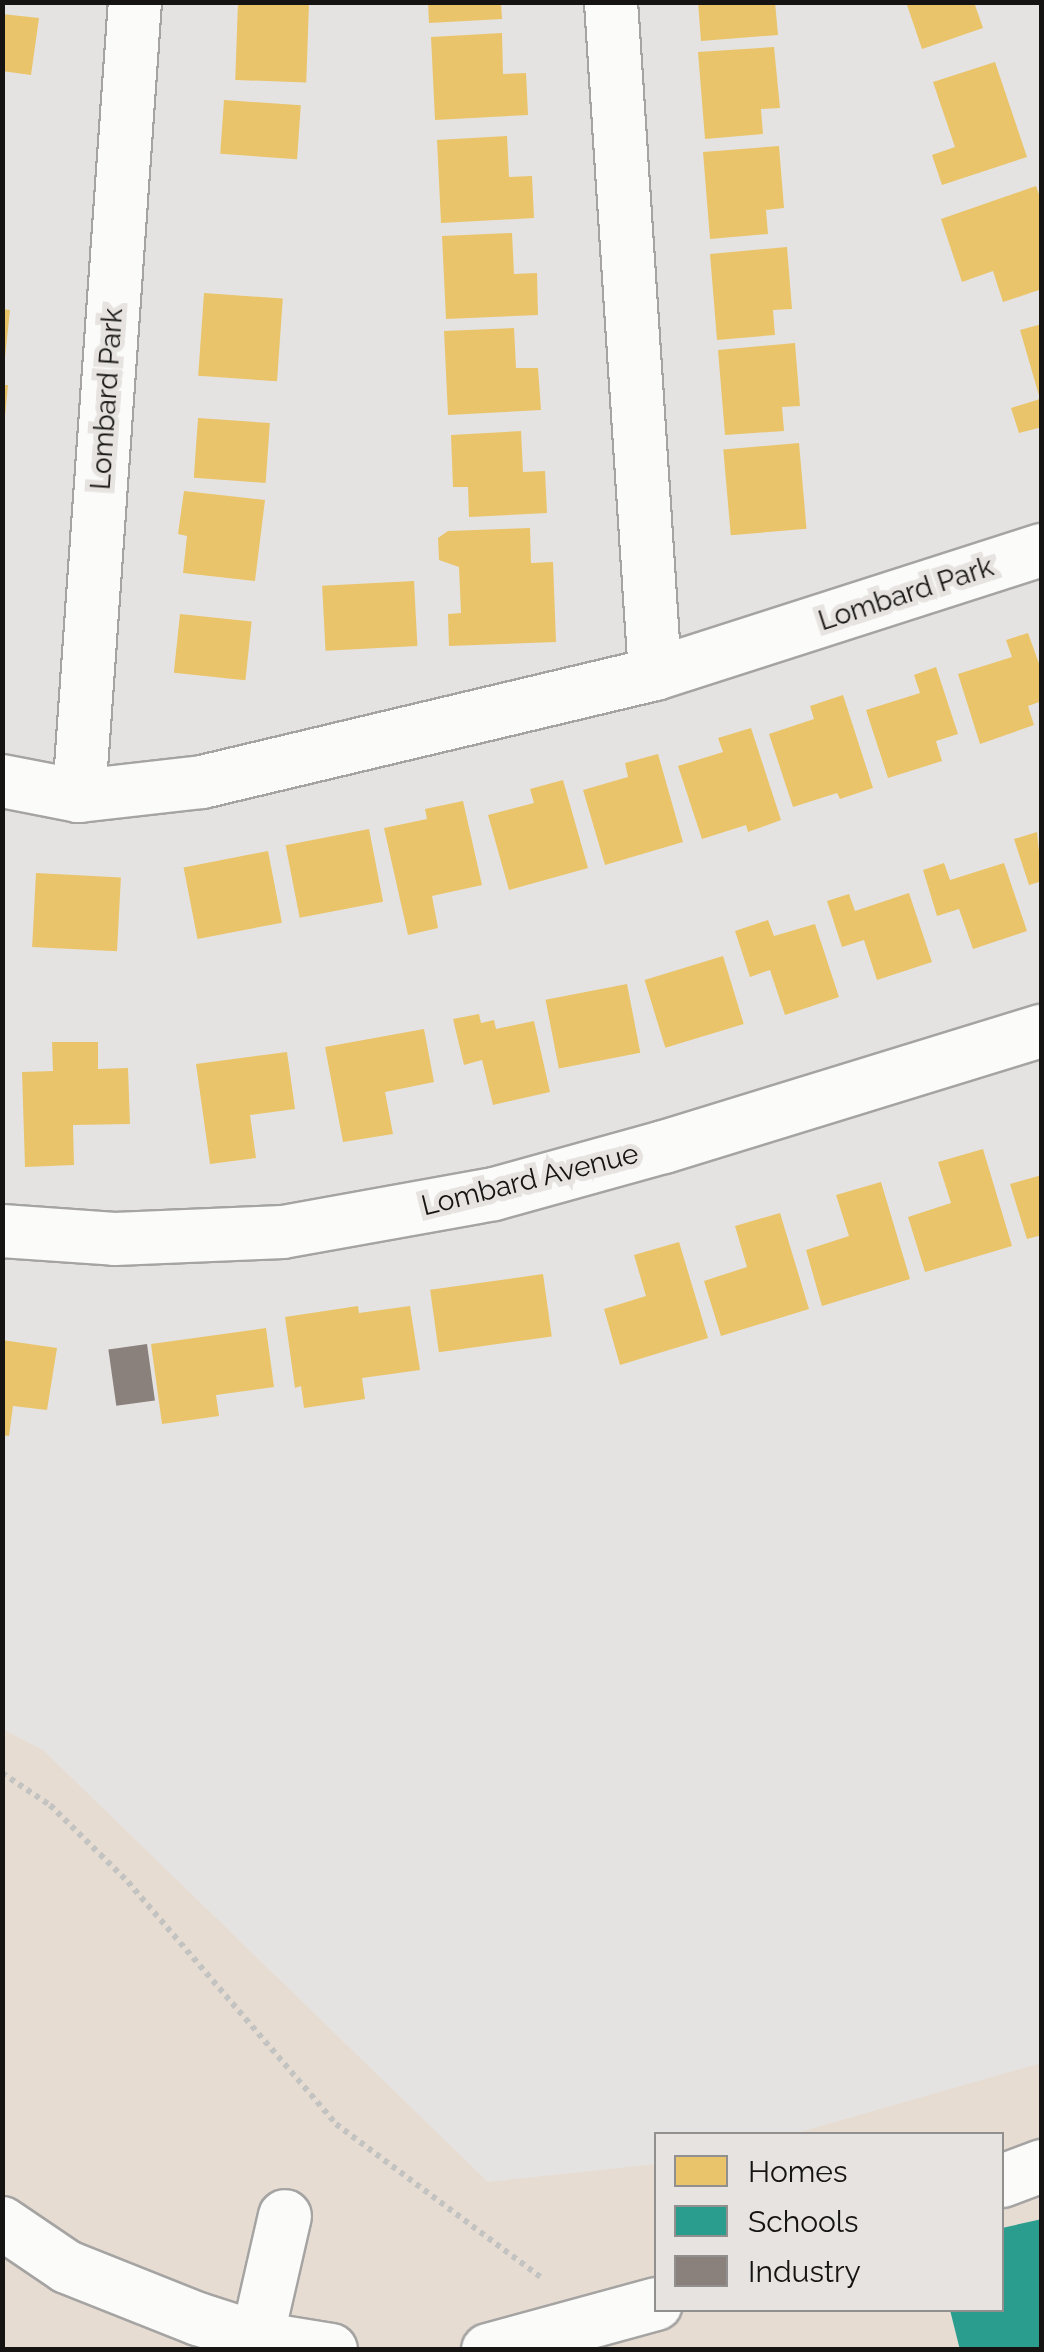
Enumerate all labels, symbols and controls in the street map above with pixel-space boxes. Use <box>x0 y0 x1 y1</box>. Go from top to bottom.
street label: Lombard Park <box>84 307 130 491</box>
street label: Lombard Park <box>814 550 998 638</box>
street label: Lombard Avenue <box>418 1137 642 1223</box>
legend <box>654 2132 1004 2312</box>
text: Homes <box>748 2154 847 2189</box>
text: Schools <box>748 2204 859 2239</box>
text: Industry <box>748 2254 861 2289</box>

